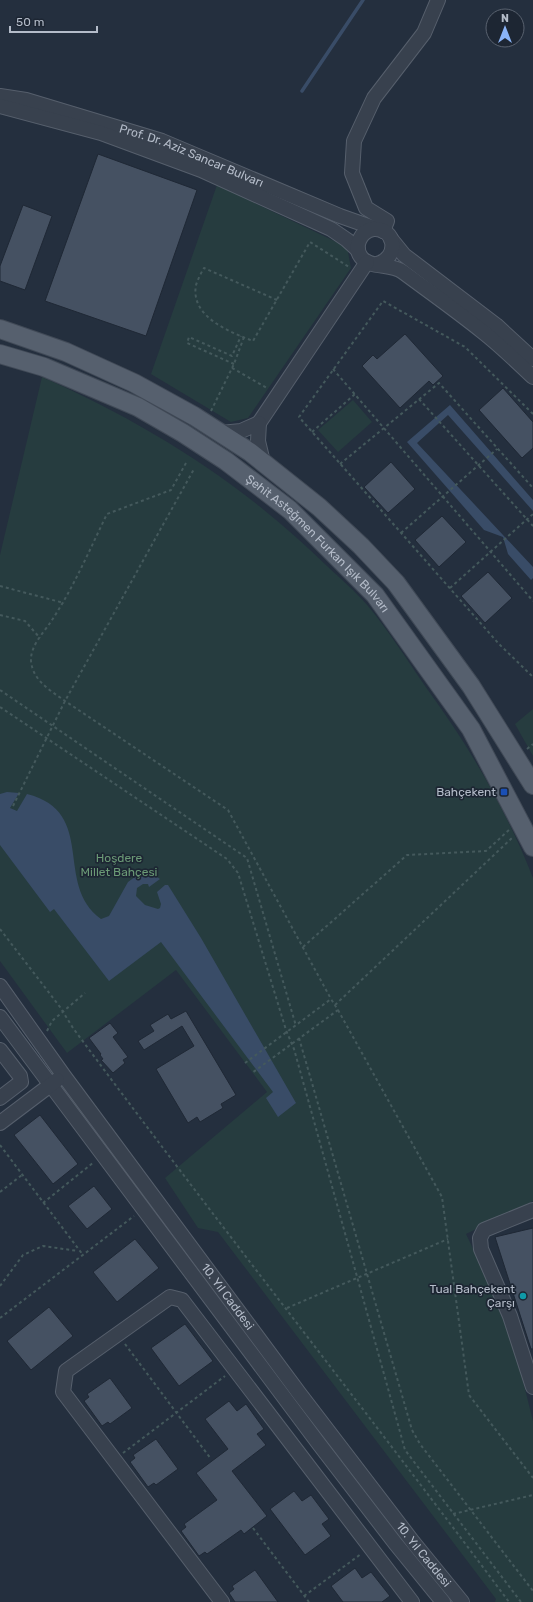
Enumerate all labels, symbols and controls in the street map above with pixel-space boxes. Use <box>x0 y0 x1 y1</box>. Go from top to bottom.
scale bar <box>10 8 97 34</box>
north arrow <box>485 8 525 48</box>
text: N <box>501 12 509 25</box>
text: 50 m <box>16 15 44 29</box>
street label: Prof. Dr. Aziz Sancar Bulvarı <box>118 122 266 190</box>
street label: Şehit Asteğmen Furkan Işık Bulvarı <box>243 472 392 615</box>
place label: Bahçekent <box>436 785 496 799</box>
marker: Bahçekent <box>499 787 509 797</box>
park label: Hoşdere Millet Bahçesi <box>81 851 158 879</box>
street label: 10. Yıl Caddesi <box>198 1261 257 1333</box>
place label: Tual Bahçekent Çarşı <box>430 1282 515 1310</box>
marker: Tual Bahçekent Çarşı <box>518 1291 528 1301</box>
street label: 10. Yıl Caddesi <box>393 1519 454 1590</box>

